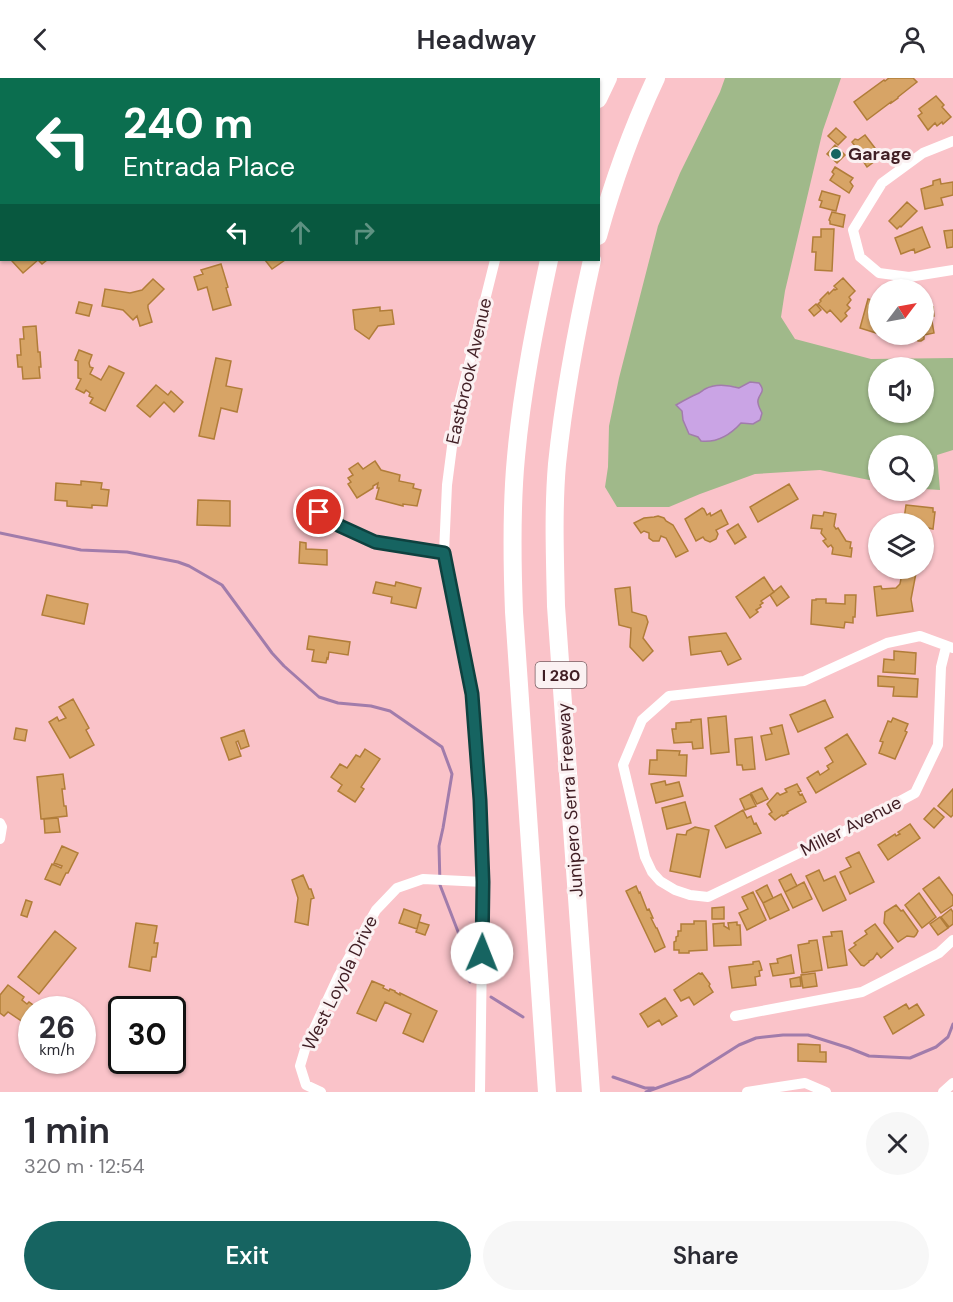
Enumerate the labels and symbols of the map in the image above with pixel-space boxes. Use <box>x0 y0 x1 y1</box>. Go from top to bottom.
place label: Garage <box>848 142 912 166</box>
marker: Garage <box>829 147 843 161</box>
north arrow <box>868 279 934 345</box>
street label: Eastbrook Avenue <box>440 295 498 447</box>
pin <box>293 486 344 537</box>
road number: I 280 <box>536 662 586 688</box>
street label: Junipero Serra Freeway <box>551 702 589 898</box>
street label: Miller Avenue <box>796 790 906 862</box>
street label: West Loyola Drive <box>297 912 383 1054</box>
position arrow <box>450 921 514 985</box>
speed limit sign: 30 <box>108 996 186 1074</box>

